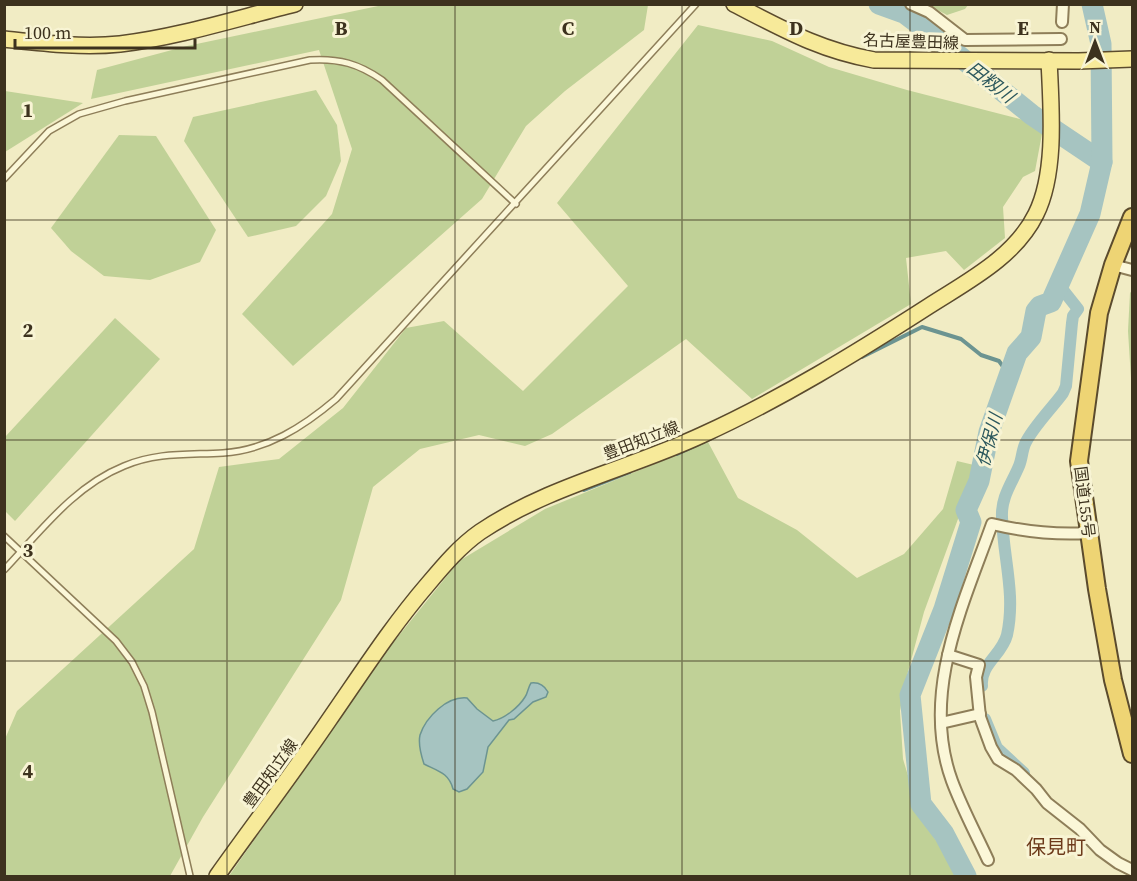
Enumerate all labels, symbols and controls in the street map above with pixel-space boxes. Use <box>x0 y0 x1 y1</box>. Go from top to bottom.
scale bar <box>15 12 195 50</box>
north arrow <box>1065 12 1125 72</box>
text: B <box>334 14 348 42</box>
text: C <box>562 14 574 42</box>
text: D <box>789 14 803 42</box>
text: E <box>1017 14 1029 42</box>
text: N <box>1089 16 1101 38</box>
text: 100 m <box>24 20 71 45</box>
street label: 名古屋豊田線 <box>863 28 959 54</box>
water label: 田籾川 <box>962 56 1022 110</box>
text: 1 <box>23 96 33 124</box>
text: 2 <box>23 316 34 344</box>
water label: 伊保川 <box>970 409 1009 469</box>
street label: 豊田知立線 <box>600 415 682 465</box>
street label: 国道155号 <box>1070 465 1100 539</box>
text: 3 <box>23 536 34 564</box>
street label: 豊田知立線 <box>238 734 302 812</box>
text: 4 <box>23 757 34 785</box>
district label: 保見町 <box>1026 833 1086 861</box>

